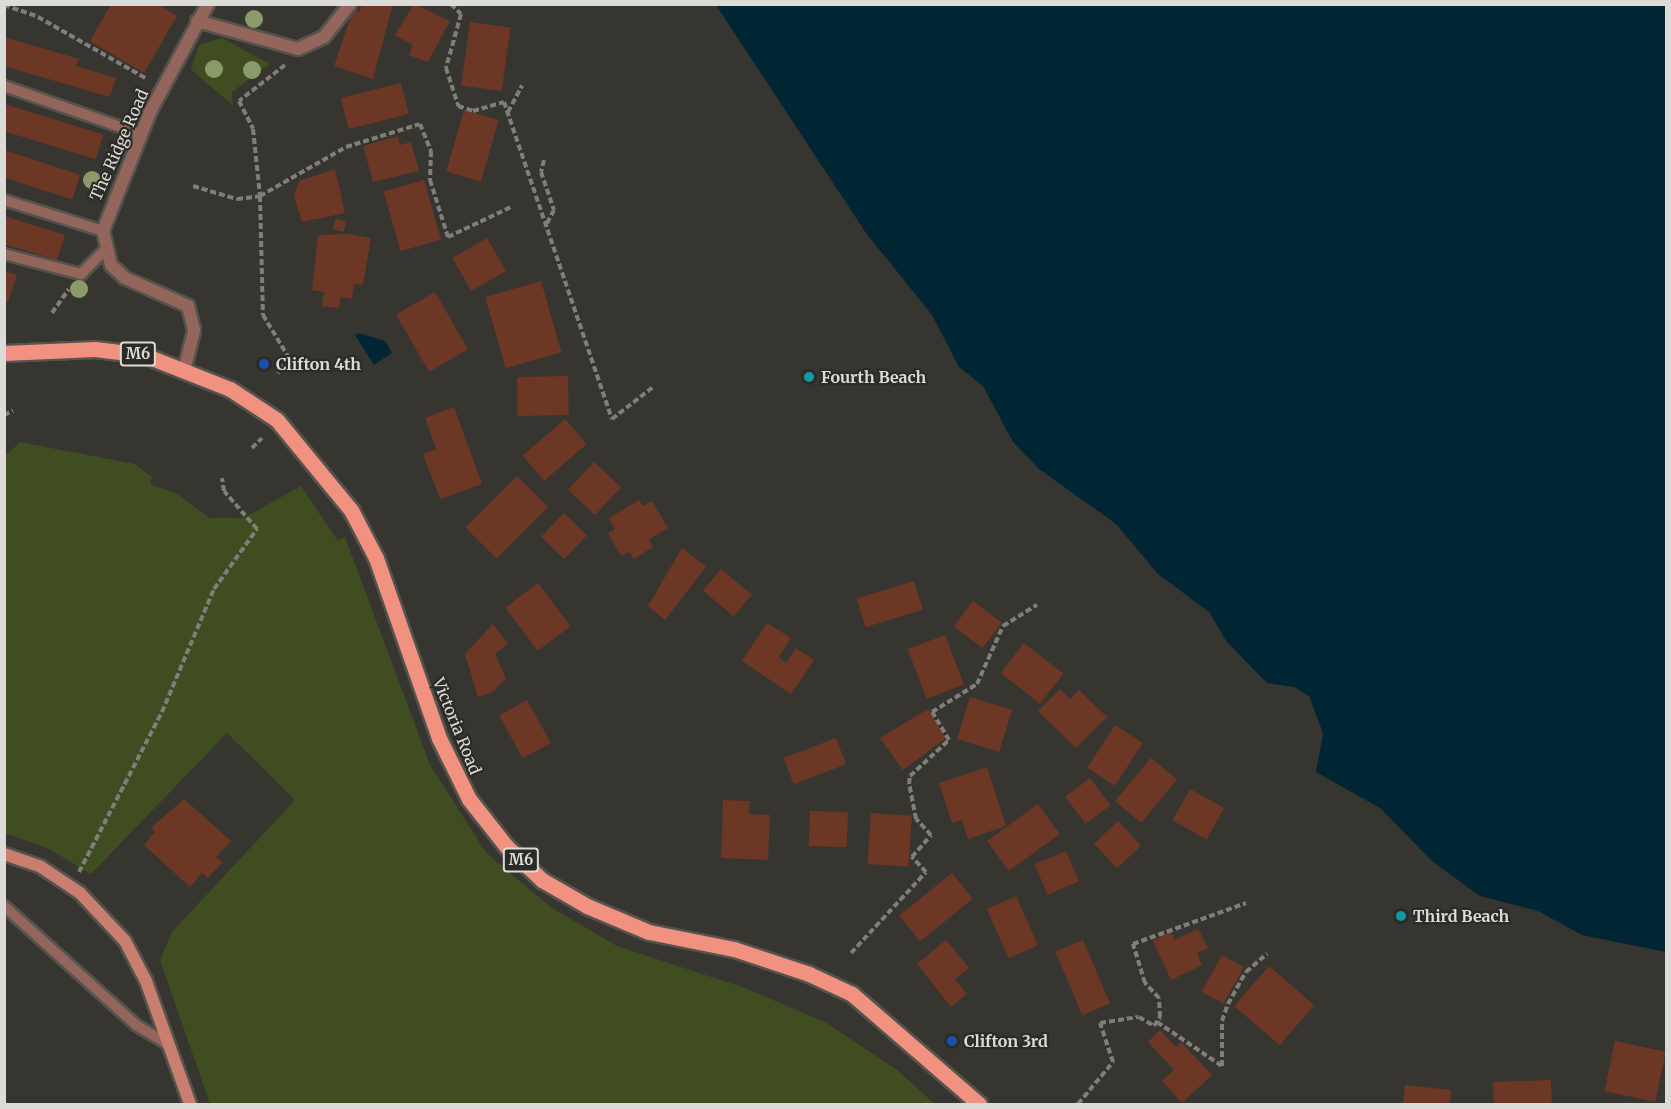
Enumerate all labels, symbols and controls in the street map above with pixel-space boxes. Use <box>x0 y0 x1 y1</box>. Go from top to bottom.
street label: The Ridge Road <box>86 86 152 204</box>
road number: M6 <box>118 342 158 366</box>
place label: Clifton 4th <box>276 354 361 374</box>
marker: Clifton 4th <box>257 357 271 371</box>
place label: Fourth Beach <box>821 367 926 387</box>
marker: Fourth Beach <box>802 370 816 384</box>
street label: Victoria Road <box>429 675 485 777</box>
road number: M6 <box>502 848 540 872</box>
place label: Third Beach <box>1413 906 1509 926</box>
marker: Third Beach <box>1394 909 1408 923</box>
place label: Clifton 3rd <box>964 1031 1048 1051</box>
marker: Clifton 3rd <box>945 1034 959 1048</box>

